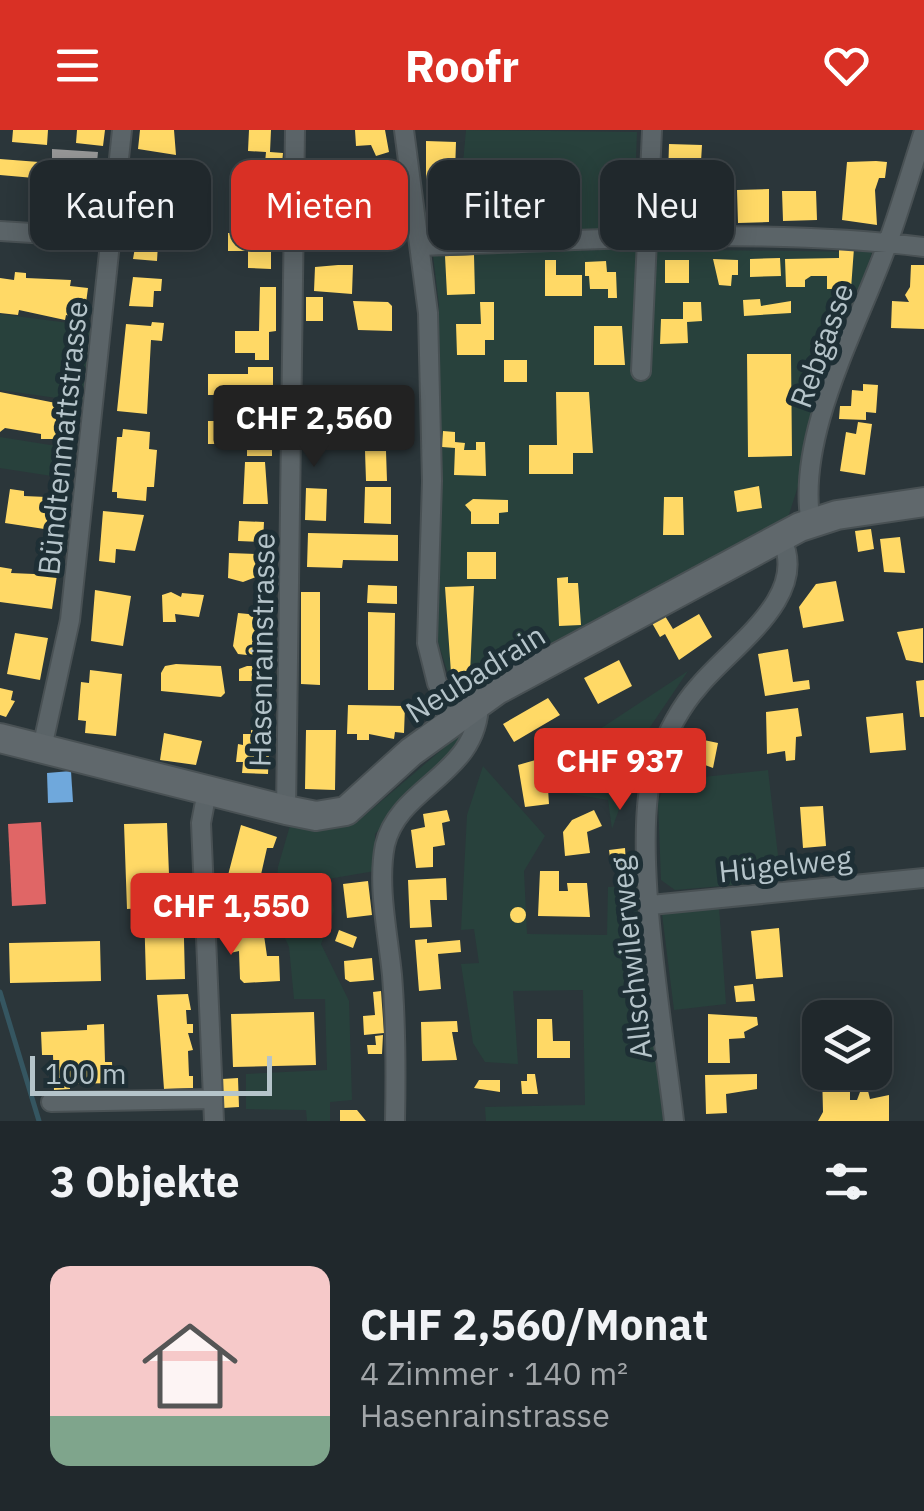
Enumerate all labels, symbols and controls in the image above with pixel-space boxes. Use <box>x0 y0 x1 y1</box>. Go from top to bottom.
text: Roofr <box>405 36 519 94</box>
icon: menu <box>50 38 105 93</box>
icon: heart <box>819 38 874 93</box>
chip: Kaufen <box>30 160 211 250</box>
chip: Mieten <box>231 160 408 250</box>
chip: Filter <box>428 160 580 250</box>
chip: Neu <box>600 160 734 250</box>
street label: Rebgasse <box>780 277 862 413</box>
street label: Bündtenmattstrasse <box>28 299 96 577</box>
pin: CHF 2,560 <box>200 385 428 470</box>
text: CHF 2,560 <box>236 396 393 438</box>
street label: Hasenrainstrasse <box>239 533 283 767</box>
street label: Neubadrain <box>398 615 552 731</box>
pin: CHF 937 <box>528 728 712 813</box>
text: CHF 937 <box>556 739 684 781</box>
street label: Hügelweg <box>717 838 854 890</box>
street label: Allschwilerweg <box>600 855 660 1061</box>
pin: CHF 1,550 <box>117 873 345 958</box>
text: CHF 1,550 <box>153 884 310 926</box>
map controls <box>802 1000 892 1090</box>
button: layers <box>802 1000 892 1090</box>
scale bar <box>30 1051 272 1096</box>
text: 100 m <box>45 1055 126 1092</box>
text: 3 Objekte <box>50 1154 240 1209</box>
icon: filters <box>819 1154 874 1209</box>
text: CHF 2,560/Monat <box>360 1297 708 1352</box>
icon: home <box>130 1306 250 1426</box>
text: 4 Zimmer · 140 m² <box>360 1352 628 1394</box>
text: Hasenrainstrasse <box>360 1394 610 1436</box>

